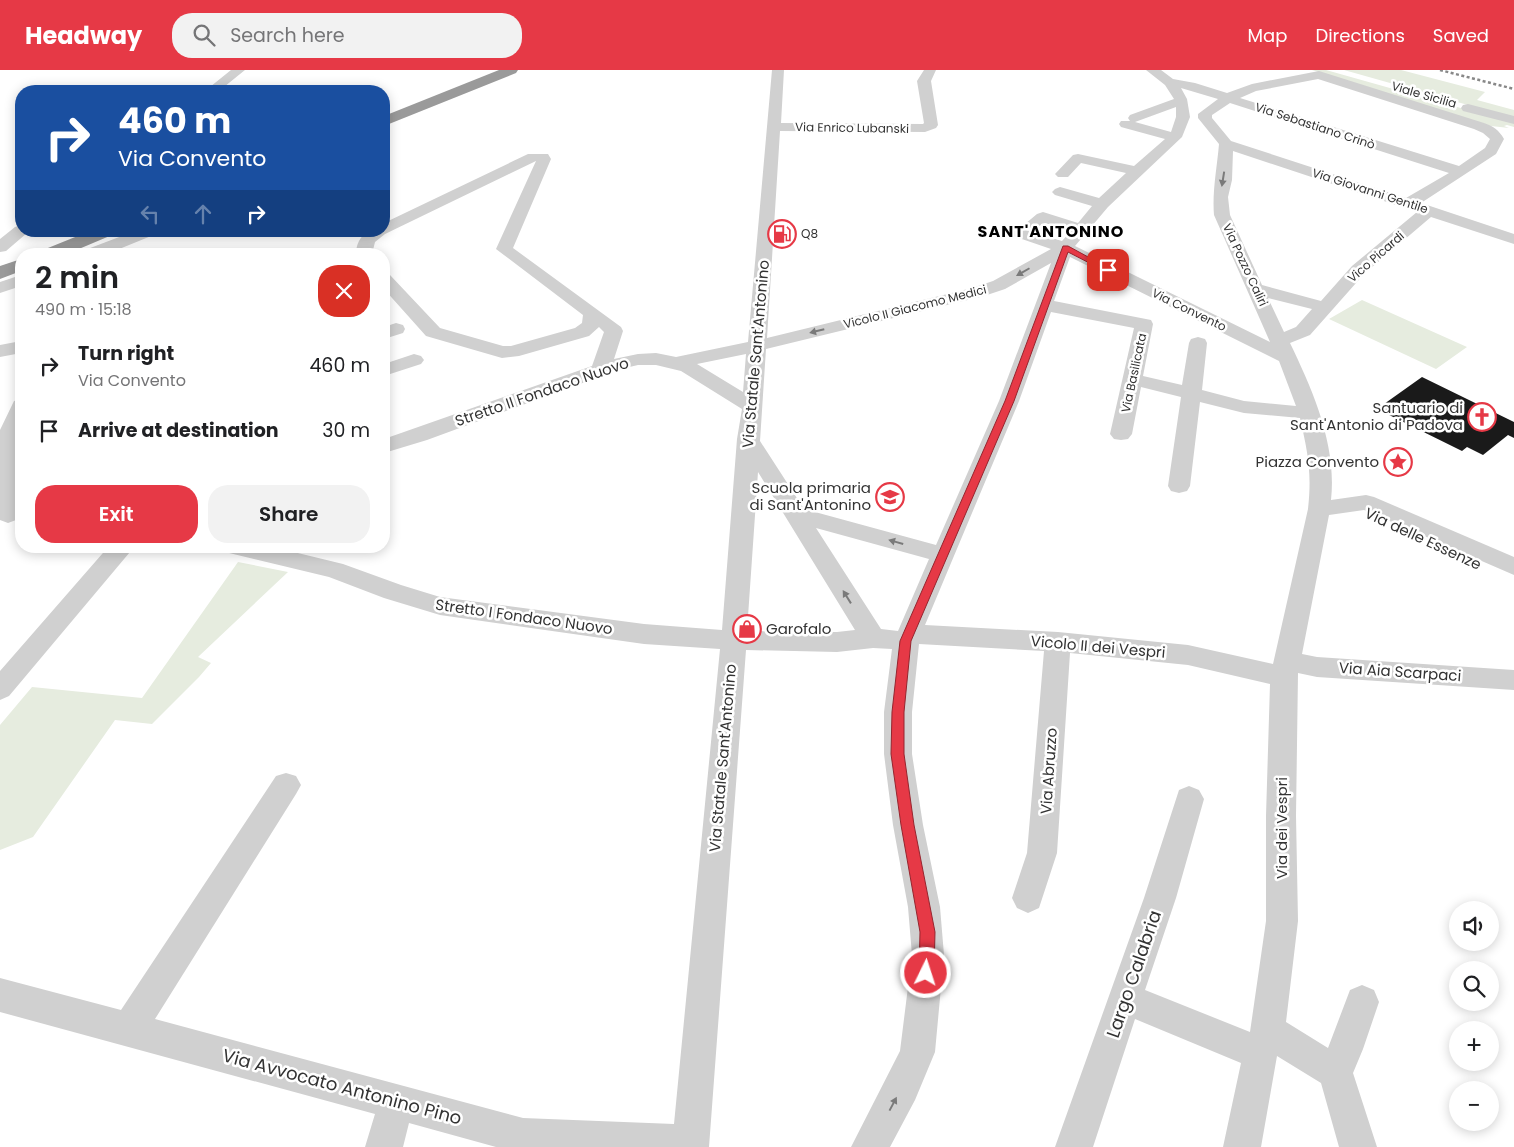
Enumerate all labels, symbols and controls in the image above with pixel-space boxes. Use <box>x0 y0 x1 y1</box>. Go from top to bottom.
search box <box>172 13 522 58</box>
text: Headway <box>25 19 142 52</box>
icon: search <box>190 21 218 49</box>
text: Search here <box>230 22 345 49</box>
text: Map <box>1248 23 1287 48</box>
text: Directions <box>1315 23 1405 48</box>
text: Saved <box>1433 23 1489 48</box>
street label: Viale Sicilia <box>1390 77 1459 112</box>
text: 460 m <box>118 96 231 145</box>
street label: Via Sebastiano Crinò <box>1253 98 1378 153</box>
icon: right <box>35 105 100 170</box>
street label: Via Enrico Lubanski <box>795 118 909 137</box>
text: Via Convento <box>118 143 266 174</box>
street label: Via Giovanni Gentile <box>1310 164 1430 217</box>
one-way arrow <box>1219 172 1227 188</box>
icon: left <box>136 200 164 228</box>
icon: ahead <box>189 200 217 228</box>
icon: right <box>242 200 270 228</box>
fuel station icon: Q8 <box>767 219 797 249</box>
district label: SANT'ANTONINO <box>978 220 1124 243</box>
street label: Via Pozzo Caliri <box>1219 221 1272 309</box>
place label: Q8 <box>801 225 818 242</box>
street label: Vico Picardi <box>1344 227 1408 286</box>
pin <box>1087 249 1129 291</box>
text: 2 min <box>35 256 119 299</box>
icon: arrive <box>1094 256 1122 284</box>
street label: Via Statale Sant'Antonino <box>737 259 774 449</box>
button: close <box>318 265 370 317</box>
one-way arrow <box>1016 267 1030 276</box>
street label: Vicolo II Giacomo Medici <box>842 281 988 333</box>
street label: Via Convento <box>1149 284 1230 335</box>
text: 490 m · 15:18 <box>35 298 132 321</box>
one-way arrow <box>810 327 825 335</box>
street label: Via Basilicata <box>1117 332 1150 414</box>
text: Turn right <box>78 340 174 367</box>
icon: right <box>35 352 63 380</box>
text: 460 m <box>309 352 370 379</box>
street label: Stretto II Fondaco Nuovo <box>452 352 632 431</box>
text: Via Convento <box>78 369 186 392</box>
place label: Santuario di Sant'Antonio di Padova <box>1290 397 1463 435</box>
church icon: Santuario di Sant'Antonio di Padova <box>1467 402 1497 432</box>
icon: arrive <box>35 417 63 445</box>
text: Arrive at destination <box>78 417 279 444</box>
text: 30 m <box>322 417 370 444</box>
place icon: Piazza Convento <box>1383 447 1413 477</box>
place label: Piazza Convento <box>1256 451 1379 472</box>
place label: Scuola primaria di Sant'Antonino <box>750 477 871 515</box>
school or university icon: Scuola primaria di Sant'Antonino <box>875 482 905 512</box>
button: Exit <box>35 485 198 543</box>
button: Share <box>208 485 370 543</box>
street label: Via delle Essenze <box>1361 502 1485 575</box>
one-way arrow <box>888 538 903 546</box>
one-way arrow <box>842 590 852 603</box>
street label: Stretto I Fondaco Nuovo <box>434 594 614 639</box>
shop icon: Garofalo <box>732 614 762 644</box>
place label: Garofalo <box>766 618 831 639</box>
street label: Vicolo II dei Vespri <box>1030 630 1166 663</box>
street label: Via Aia Scarpaci <box>1338 657 1462 686</box>
street label: Via Statale Sant'Antonino <box>704 663 741 853</box>
street label: Via Abruzzo <box>1035 727 1062 815</box>
street label: Via dei Vespri <box>1271 777 1292 879</box>
map controls <box>1449 901 1499 1131</box>
button: sound <box>1449 901 1499 951</box>
street label: Largo Calabria <box>1100 907 1167 1041</box>
position arrow <box>899 946 951 998</box>
button: search <box>1449 961 1499 1011</box>
button: + <box>1449 1021 1499 1071</box>
street label: Via Avvocato Antonino Pino <box>220 1043 465 1131</box>
button: − <box>1449 1081 1499 1131</box>
one-way arrow <box>889 1097 897 1111</box>

